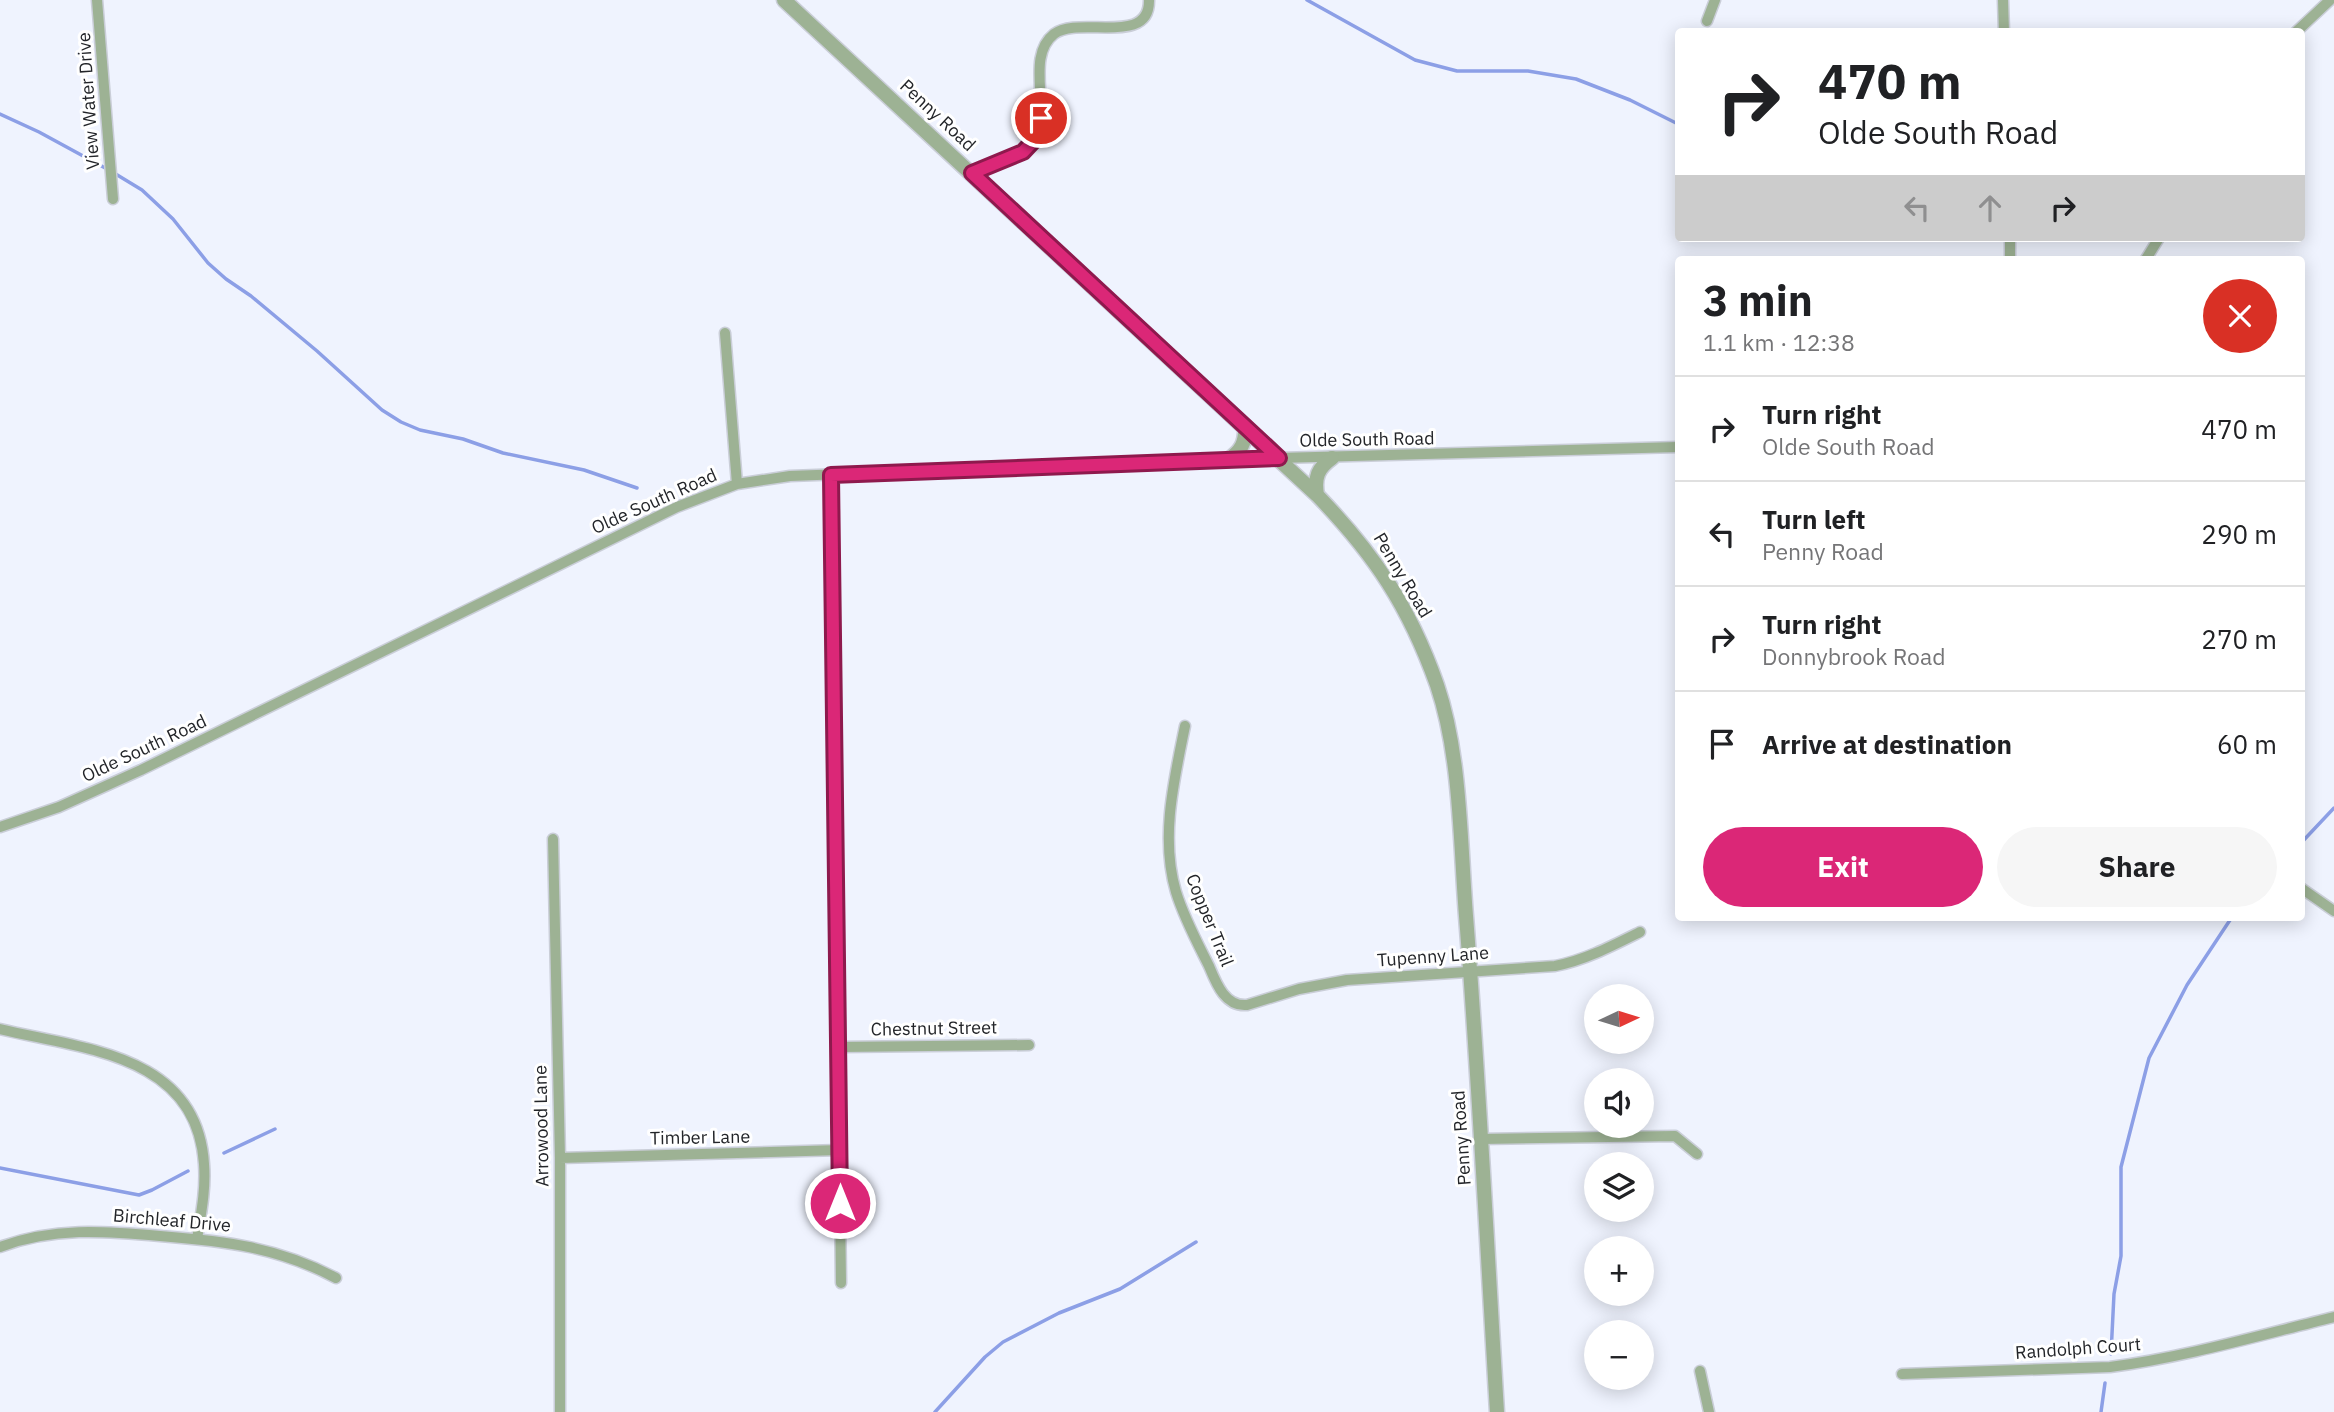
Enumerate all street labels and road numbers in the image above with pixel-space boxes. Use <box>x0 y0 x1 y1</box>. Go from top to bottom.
street label: View Water Drive <box>72 31 104 170</box>
street label: Penny Road <box>895 74 981 156</box>
street label: Olde South Road <box>1299 426 1435 452</box>
street label: Olde South Road <box>588 463 720 539</box>
street label: Penny Road <box>1369 528 1437 622</box>
street label: Olde South Road <box>78 709 210 787</box>
street label: Copper Trail <box>1181 870 1239 970</box>
street label: Tupenny Lane <box>1376 941 1490 971</box>
street label: Chestnut Street <box>870 1015 998 1041</box>
street label: Arrowood Lane <box>528 1065 554 1187</box>
street label: Penny Road <box>1446 1090 1476 1186</box>
street label: Timber Lane <box>650 1125 751 1149</box>
street label: Birchleaf Drive <box>112 1203 232 1237</box>
street label: Randolph Court <box>2014 1332 2142 1364</box>

